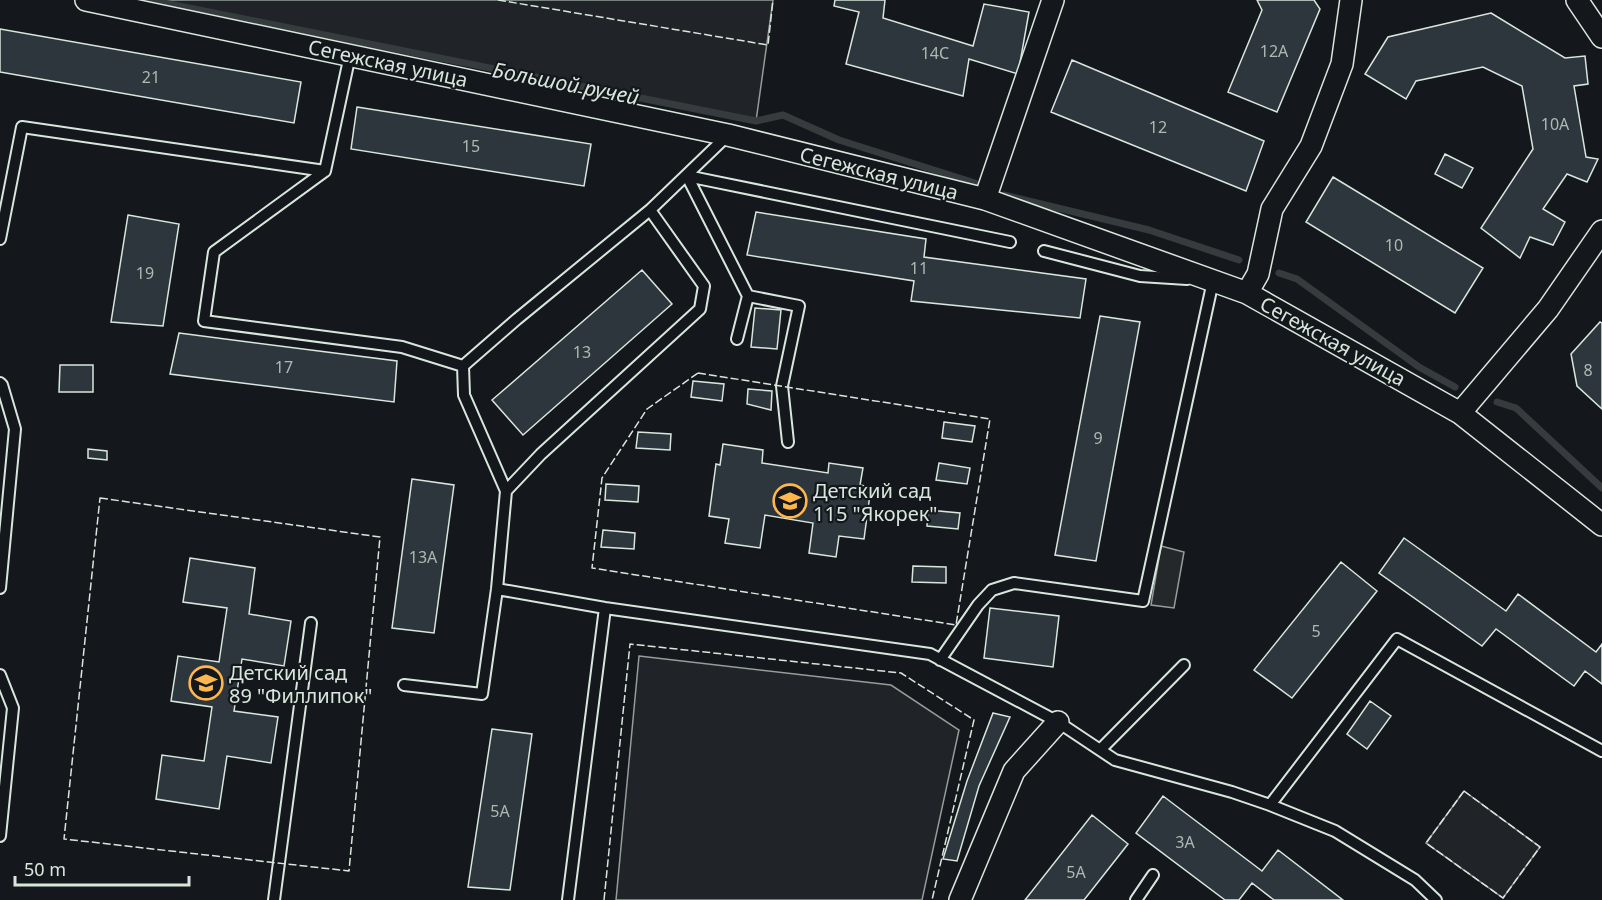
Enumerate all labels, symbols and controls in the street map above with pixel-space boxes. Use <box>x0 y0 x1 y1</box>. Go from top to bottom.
street label: Сегежская улица <box>306 33 470 93</box>
house number: 12А <box>1260 40 1289 62</box>
house number: 14С <box>921 42 949 64</box>
water label: Большой ручей <box>490 55 642 111</box>
house number: 21 <box>142 66 160 88</box>
house number: 10А <box>1541 113 1570 135</box>
house number: 12 <box>1149 116 1167 138</box>
house number: 15 <box>462 135 480 157</box>
street label: Сегежская улица <box>797 140 961 206</box>
house number: 10 <box>1385 234 1403 256</box>
house number: 11 <box>910 257 928 279</box>
house number: 19 <box>136 262 154 284</box>
street label: Сегежская улица <box>1255 290 1411 392</box>
house number: 13 <box>573 341 591 363</box>
house number: 17 <box>275 356 293 378</box>
house number: 8 <box>1583 359 1593 381</box>
house number: 9 <box>1093 427 1103 449</box>
place label: Детский сад 115 "Якорек" <box>813 477 938 527</box>
school or university icon: Детский сад 115 "Якорек" <box>772 483 808 519</box>
house number: 13А <box>409 546 438 568</box>
house number: 5 <box>1311 620 1321 642</box>
place label: Детский сад 89 "Филлипок" <box>229 659 372 709</box>
school or university icon: Детский сад 89 "Филлипок" <box>188 665 224 701</box>
house number: 5А <box>490 800 510 822</box>
house number: 3А <box>1175 831 1195 853</box>
scale bar <box>15 849 189 887</box>
text: 50 m <box>24 857 66 881</box>
house number: 5А <box>1066 861 1086 883</box>

